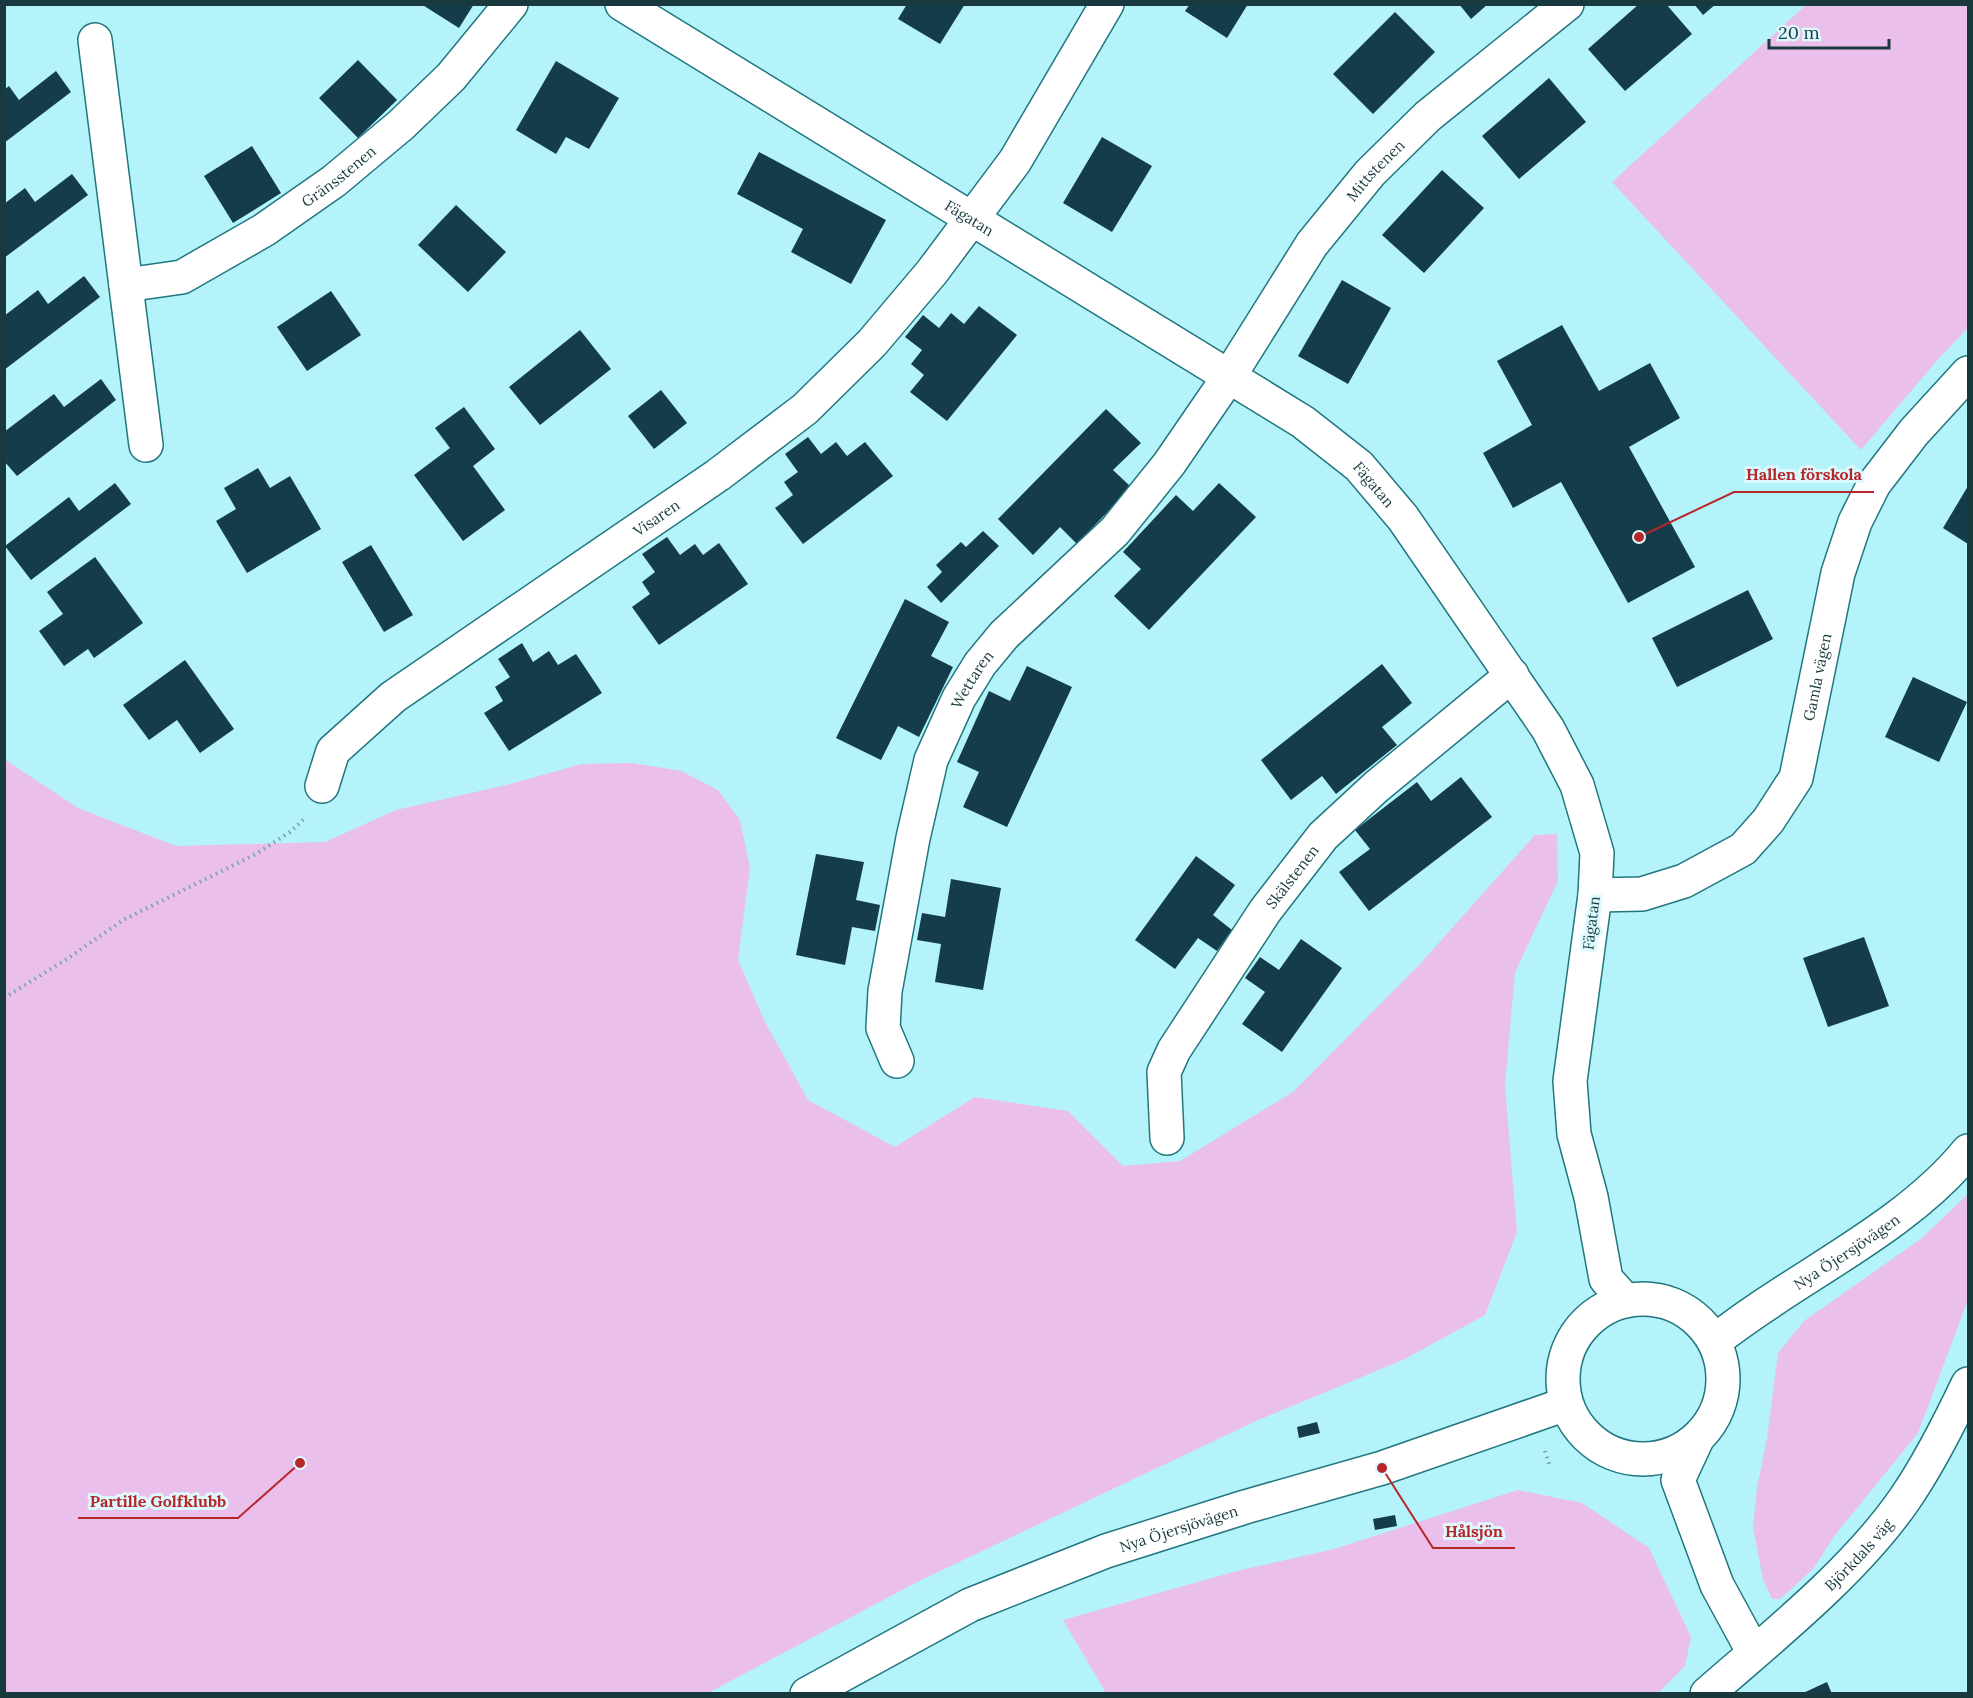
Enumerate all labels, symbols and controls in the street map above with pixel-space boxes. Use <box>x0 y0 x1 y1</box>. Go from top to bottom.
scale bar <box>1769 12 1889 50</box>
text: 20 m <box>1778 21 1820 44</box>
street label: Mittstenen <box>1342 135 1408 205</box>
street label: Gränsstenen <box>297 141 379 211</box>
street label: Fägatan <box>942 195 998 240</box>
street label: Fägatan <box>1350 457 1399 511</box>
callout: Hallen förskola <box>1734 458 1874 492</box>
text: Hallen förskola <box>1746 464 1863 484</box>
street label: Visaren <box>628 495 683 540</box>
street label: Gamla vägen <box>1798 632 1835 723</box>
street label: Wettaren <box>946 646 997 711</box>
street label: Skälstenen <box>1261 841 1322 912</box>
street label: Fägatan <box>1578 895 1604 951</box>
street label: Nya Öjersjövägen <box>1790 1209 1903 1293</box>
callout: Partille Golfklubb <box>78 1484 238 1518</box>
text: Partille Golfklubb <box>90 1491 226 1511</box>
street label: Nya Öjersjövägen <box>1117 1500 1240 1556</box>
callout: Hålsjön <box>1433 1514 1515 1548</box>
street label: Björkdals väg <box>1820 1514 1897 1595</box>
text: Hålsjön <box>1445 1521 1503 1541</box>

